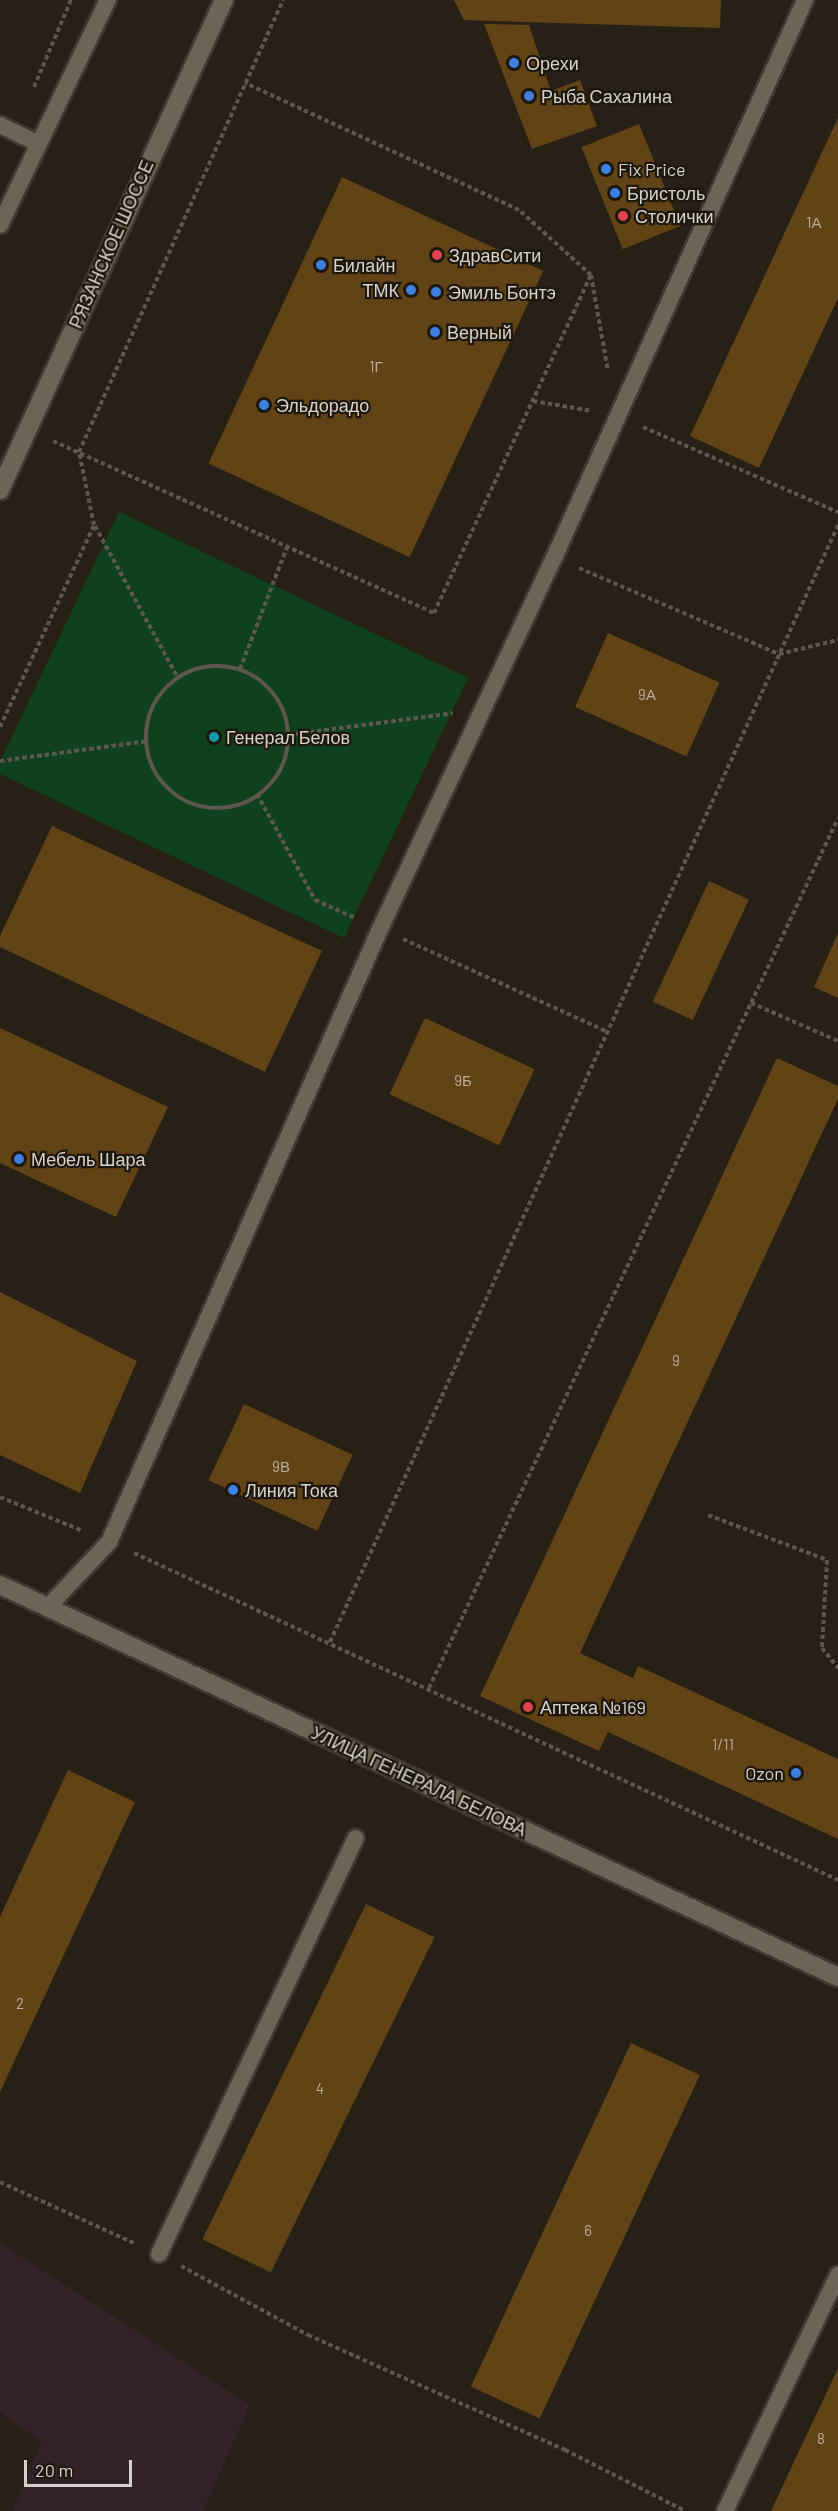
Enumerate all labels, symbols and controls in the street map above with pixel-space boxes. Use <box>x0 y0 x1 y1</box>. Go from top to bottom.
place label: Орехи <box>526 52 579 74</box>
marker: Орехи <box>507 56 521 70</box>
place label: Рыба Сахалина <box>541 85 672 107</box>
marker: Рыба Сахалина <box>522 89 536 103</box>
street label: РЯЗАНСКОЕ ШОССЕ <box>64 157 158 331</box>
place label: Fix Price <box>618 158 686 180</box>
marker: Fix Price <box>599 162 613 176</box>
place label: Бристоль <box>627 182 705 204</box>
marker: Бристоль <box>608 186 622 200</box>
place label: Столички <box>635 205 714 227</box>
marker: Столички <box>616 209 630 223</box>
house number: 1А <box>806 214 822 232</box>
place label: ЗдравСити <box>449 244 541 266</box>
marker: ЗдравСити <box>430 248 444 262</box>
place label: Билайн <box>333 254 395 276</box>
marker: Билайн <box>314 258 328 272</box>
place label: ТМК <box>363 279 399 301</box>
place label: Эмиль Бонтэ <box>448 281 556 303</box>
marker: ТМК <box>404 283 418 297</box>
marker: Эмиль Бонтэ <box>429 285 443 299</box>
place label: Верный <box>447 321 512 343</box>
marker: Верный <box>428 325 442 339</box>
house number: 1Г <box>369 358 383 376</box>
place label: Эльдорадо <box>276 394 369 416</box>
marker: Эльдорадо <box>257 398 271 412</box>
house number: 9А <box>638 686 656 704</box>
place label: Генерал Белов <box>226 726 350 748</box>
marker: Генерал Белов <box>207 730 221 744</box>
house number: 9Б <box>454 1072 472 1090</box>
place label: Мебель Шара <box>31 1148 146 1170</box>
marker: Мебель Шара <box>12 1152 26 1166</box>
house number: 9 <box>672 1352 680 1370</box>
house number: 9В <box>272 1458 290 1476</box>
place label: Линия Тока <box>245 1479 338 1501</box>
marker: Линия Тока <box>226 1483 240 1497</box>
place label: Аптека №169 <box>540 1696 646 1718</box>
marker: Аптека №169 <box>521 1700 535 1714</box>
street label: УЛИЦА ГЕНЕРАЛА БЕЛОВА <box>308 1722 530 1840</box>
house number: 1/11 <box>712 1736 734 1754</box>
place label: Ozon <box>745 1762 784 1784</box>
marker: Ozon <box>789 1766 803 1780</box>
house number: 2 <box>16 1995 24 2013</box>
house number: 4 <box>316 2080 324 2098</box>
house number: 6 <box>584 2222 592 2240</box>
house number: 8 <box>817 2430 825 2448</box>
scale bar <box>27 2448 135 2486</box>
text: 20 m <box>35 2459 73 2481</box>

